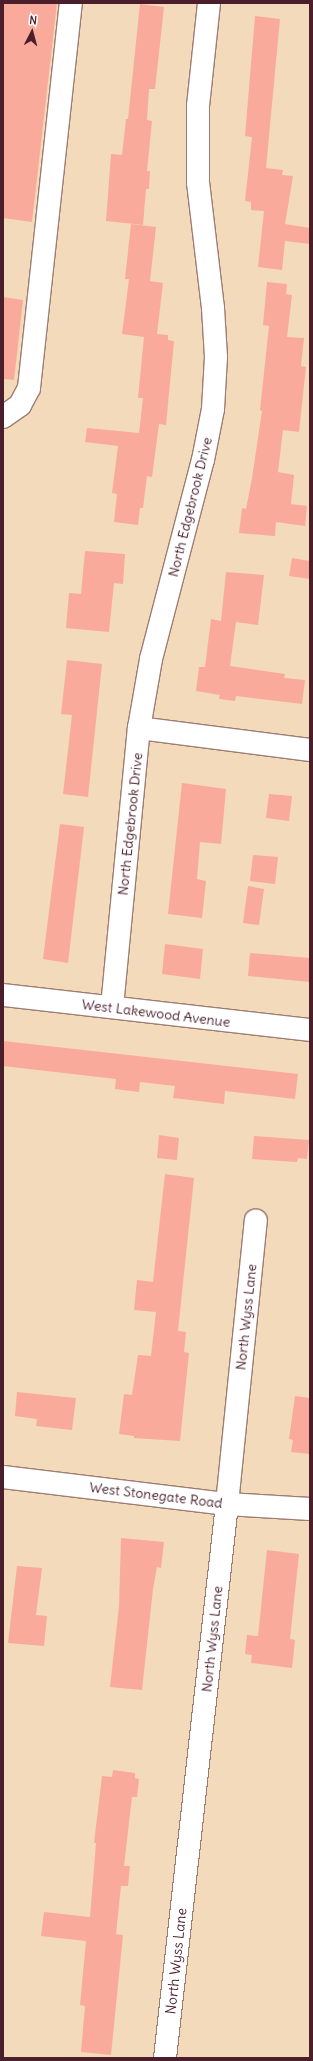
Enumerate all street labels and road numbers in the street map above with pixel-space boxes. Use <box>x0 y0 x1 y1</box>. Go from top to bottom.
street label: North Edgebrook Drive <box>164 435 216 579</box>
street label: North Edgebrook Drive <box>114 752 146 896</box>
street label: West Lakewood Avenue <box>81 996 231 1030</box>
street label: North Wyss Lane <box>232 1263 260 1371</box>
street label: West Stonegate Road <box>88 1478 224 1512</box>
street label: North Wyss Lane <box>198 1585 226 1693</box>
street label: North Wyss Lane <box>162 1907 190 2015</box>

